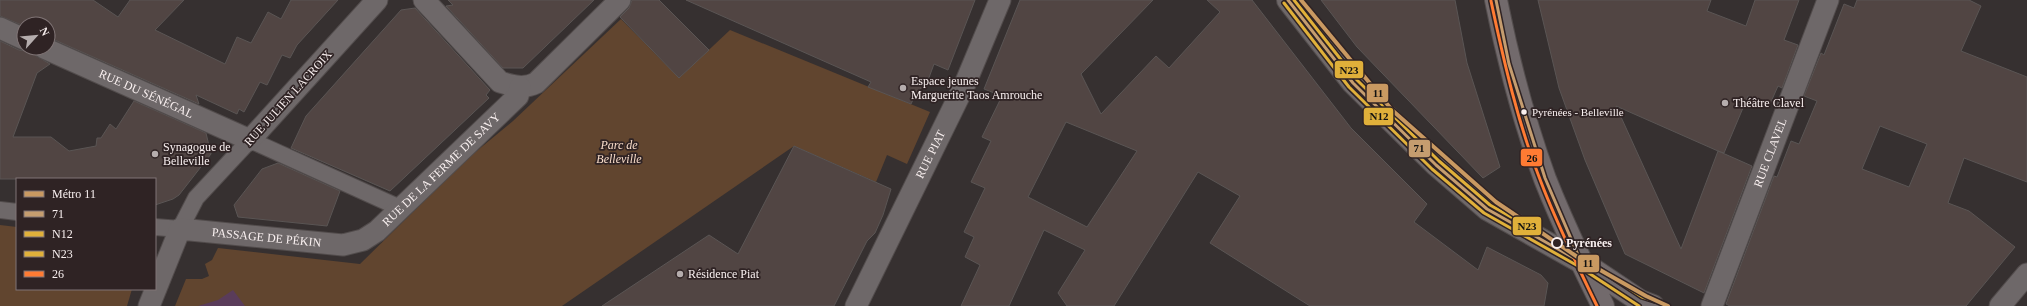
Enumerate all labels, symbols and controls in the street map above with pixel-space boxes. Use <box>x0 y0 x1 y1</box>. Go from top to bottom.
north arrow <box>16 16 56 56</box>
text: N <box>38 25 52 38</box>
street label: RUE JULIEN LACROIX <box>241 47 335 149</box>
line badge: N23 <box>1334 60 1364 79</box>
text: N23 <box>1340 64 1359 76</box>
street label: RUE DU SÉNÉGAL <box>97 66 196 121</box>
place label: Espace jeunes Marguerite Taos Amrouche <box>911 74 1042 102</box>
marker: Espace jeunes Marguerite Taos Amrouche <box>898 83 908 93</box>
line badge: 11 <box>1366 83 1389 103</box>
text: 11 <box>1373 87 1383 99</box>
place label: Théâtre Clavel <box>1733 96 1805 110</box>
marker: Théâtre Clavel <box>1720 98 1730 108</box>
place label: Pyrénées - Belleville <box>1532 106 1624 118</box>
line badge: N12 <box>1363 107 1394 126</box>
marker: Pyrénées - Belleville <box>1519 107 1529 117</box>
street label: RUE DE LA FERME DE SAVY <box>379 110 503 229</box>
text: N12 <box>1370 110 1389 122</box>
street label: RUE CLAVEL <box>1751 116 1790 189</box>
street label: RUE PIAT <box>913 127 949 181</box>
park label: Parc de Belleville <box>596 138 642 166</box>
line badge: 71 <box>1408 139 1431 158</box>
place label: Synagogue de Belleville <box>163 140 231 168</box>
text: 71 <box>1414 142 1425 154</box>
line badge: 26 <box>1520 148 1543 167</box>
marker: Synagogue de Belleville <box>150 149 160 159</box>
text: 26 <box>1527 152 1538 164</box>
legend <box>16 178 156 290</box>
text: Métro 11 <box>52 187 96 201</box>
text: 71 <box>52 207 64 221</box>
line badge: N23 <box>1512 216 1542 236</box>
text: N23 <box>1518 220 1537 232</box>
street label: PASSAGE DE PÉKIN <box>211 225 322 250</box>
text: N12 <box>52 227 73 241</box>
place label: Pyrénées <box>1566 236 1612 250</box>
marker: Pyrénées <box>1551 237 1563 249</box>
text: N23 <box>52 247 73 261</box>
line badge: 11 <box>1577 254 1600 273</box>
text: 11 <box>1583 257 1593 269</box>
text: 26 <box>52 267 64 281</box>
place label: Résidence Piat <box>688 267 760 281</box>
marker: Résidence Piat <box>675 269 685 279</box>

